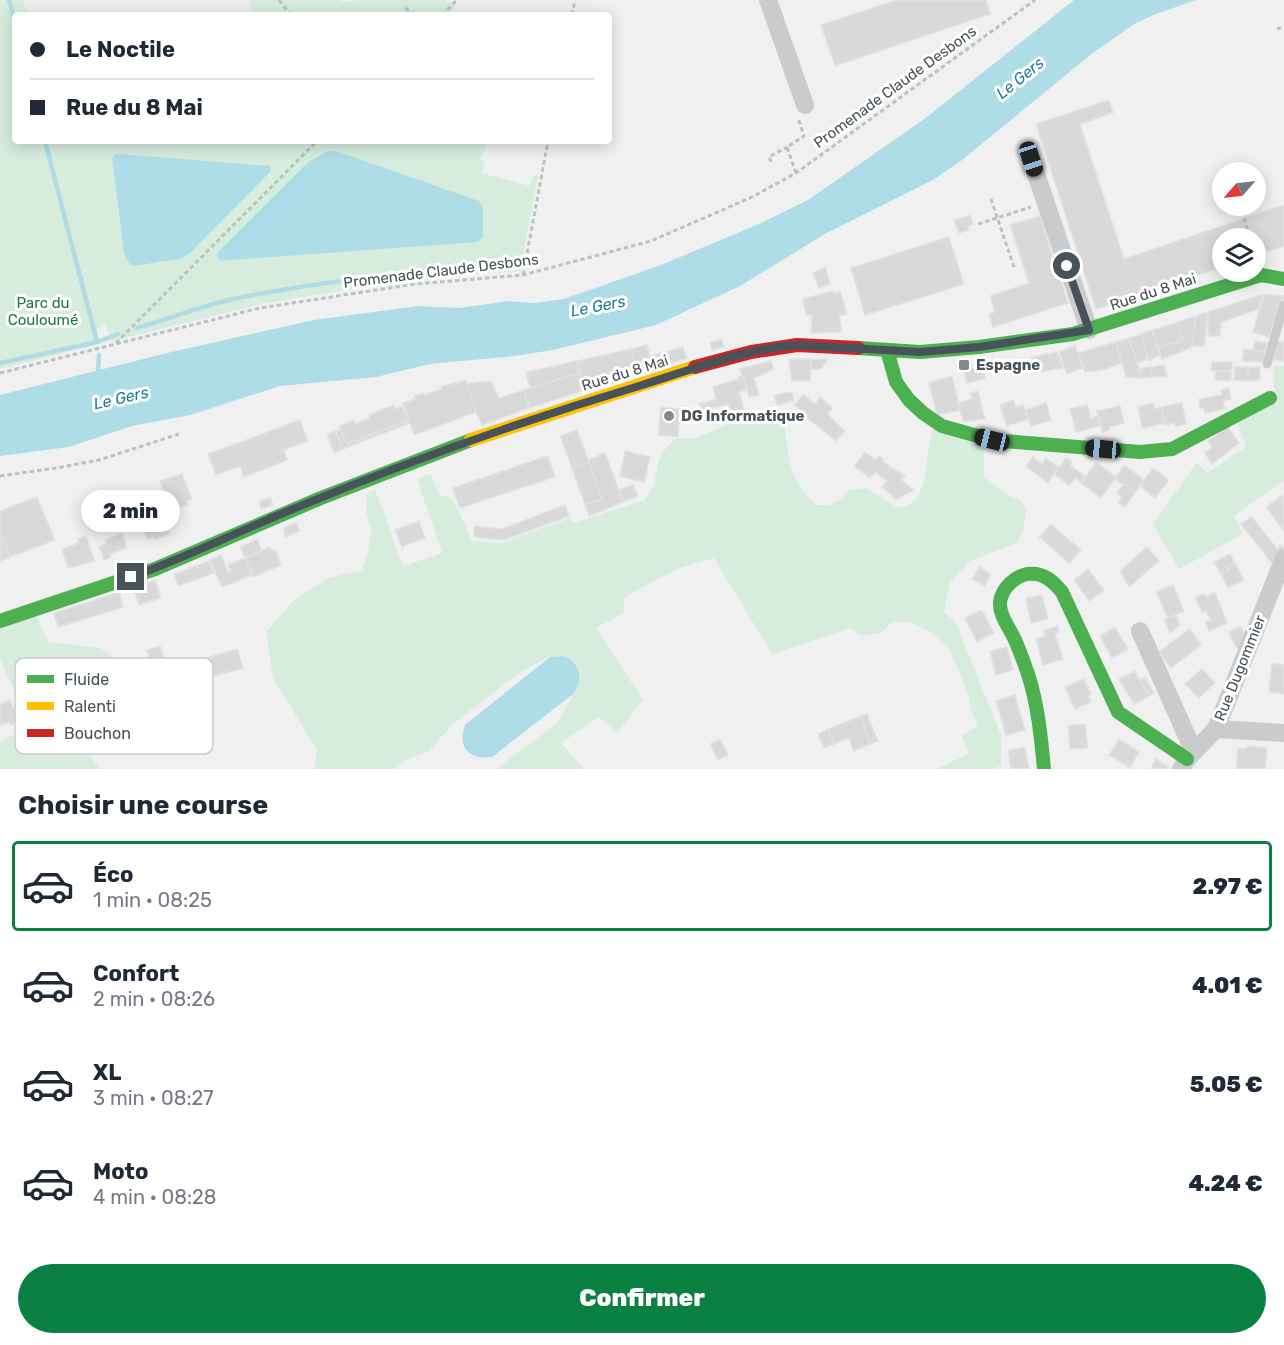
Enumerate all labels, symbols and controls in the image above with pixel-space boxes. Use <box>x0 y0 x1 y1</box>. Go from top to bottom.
street label: Promenade Claude Desbons <box>810 22 980 152</box>
text: Le Noctile <box>66 36 175 63</box>
water label: Le Gers <box>992 53 1048 103</box>
text: Rue du 8 Mai <box>66 94 203 121</box>
car <box>1017 139 1045 179</box>
north arrow <box>1212 162 1266 216</box>
map controls <box>1212 162 1266 282</box>
button: layers <box>1212 228 1266 282</box>
street label: Promenade Claude Desbons <box>342 250 540 292</box>
route start <box>1053 252 1080 279</box>
street label: Rue du 8 Mai <box>1108 270 1198 314</box>
water label: Le Gers <box>569 291 627 321</box>
park label: Parc du Couloumé <box>8 294 78 329</box>
street label: Rue du 8 Mai <box>580 351 670 395</box>
place label: Espagne <box>976 356 1040 374</box>
marker: Espagne <box>957 358 971 372</box>
water label: Le Gers <box>92 382 150 414</box>
place label: DG Informatique <box>681 407 805 425</box>
marker: DG Informatique <box>662 409 676 423</box>
car <box>972 427 1012 453</box>
car <box>1084 438 1122 460</box>
callout: 2 min <box>82 490 180 532</box>
text: 2 min <box>103 499 158 523</box>
route end <box>117 563 144 590</box>
street label: Rue Dugommier <box>1211 612 1269 723</box>
legend <box>15 658 213 754</box>
text: Fluide <box>64 670 109 689</box>
text: Ralenti <box>64 697 116 716</box>
text: Bouchon <box>64 724 131 743</box>
text: Choisir une course <box>18 789 268 821</box>
icon: car <box>21 859 75 913</box>
text: Éco <box>93 861 133 888</box>
text: 2.97 € <box>1193 873 1263 900</box>
text: 1 min · 08:25 <box>93 888 212 912</box>
icon: car <box>21 958 75 1012</box>
text: Confort <box>93 960 179 987</box>
text: 4.01 € <box>1192 972 1263 999</box>
text: 2 min · 08:26 <box>93 987 215 1011</box>
icon: car <box>21 1057 75 1111</box>
text: XL <box>93 1059 121 1086</box>
text: 5.05 € <box>1190 1071 1263 1098</box>
text: 3 min · 08:27 <box>93 1086 214 1110</box>
icon: car <box>21 1156 75 1210</box>
text: Moto <box>93 1158 148 1185</box>
text: 4.24 € <box>1188 1170 1263 1197</box>
text: 4 min · 08:28 <box>93 1185 216 1209</box>
button: Confirmer <box>18 1264 1266 1333</box>

